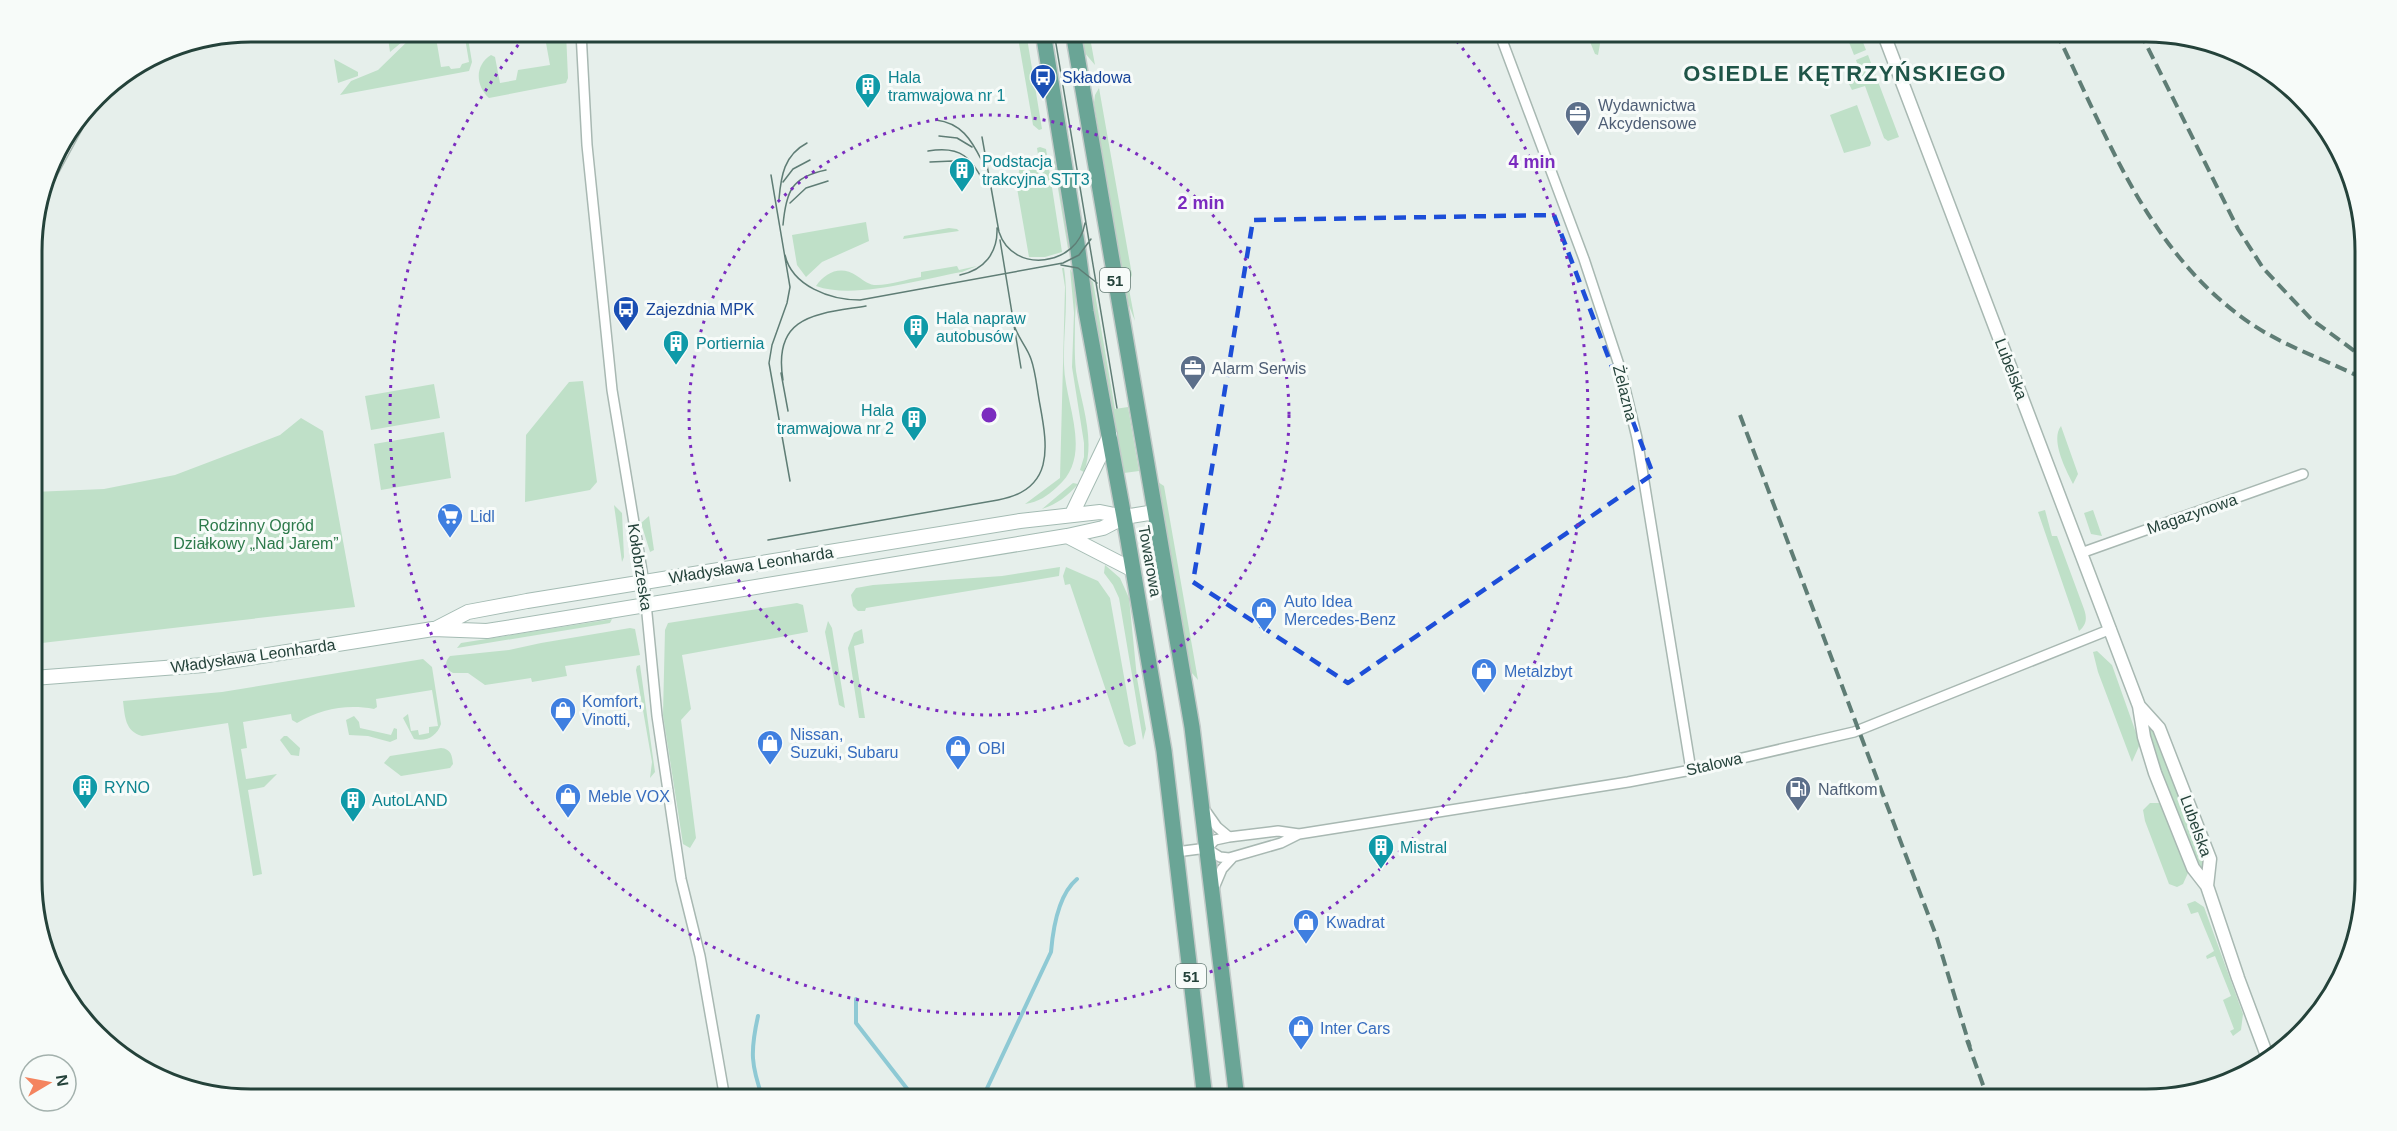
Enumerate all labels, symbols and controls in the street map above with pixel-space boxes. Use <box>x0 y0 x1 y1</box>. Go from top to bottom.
district label: OSIEDLE KĘTRZYŃSKIEGO <box>1683 61 2007 86</box>
bus stop icon: Składowa <box>1028 62 1058 100</box>
place label: Hala tramwajowa nr 1 <box>888 69 1005 104</box>
place label: Składowa <box>1062 69 1131 86</box>
building icon: Hala tramwajowa nr 1 <box>853 71 883 109</box>
place label: Wydawnictwa Akcydensowe <box>1598 97 1697 132</box>
office icon: Wydawnictwa Akcydensowe <box>1563 99 1593 137</box>
text: 4 min <box>1508 152 1556 172</box>
place label: Podstacja trakcyjna STT3 <box>982 153 1090 188</box>
building icon: Podstacja trakcyjna STT3 <box>947 155 977 193</box>
text: 2 min <box>1177 193 1225 213</box>
road number: 51 <box>1100 268 1130 292</box>
bus stop icon: Zajezdnia MPK <box>611 294 641 332</box>
place label: Zajezdnia MPK <box>646 301 755 318</box>
place label: Hala napraw autobusów <box>936 310 1026 345</box>
building icon: Hala napraw autobusów <box>901 312 931 350</box>
building icon: Portiernia <box>661 328 691 366</box>
place label: Portiernia <box>696 335 765 352</box>
street label: Lubelska <box>1992 336 2030 402</box>
office icon: Alarm Serwis <box>1178 353 1208 391</box>
place label: Alarm Serwis <box>1212 360 1306 377</box>
street label: Żelazna <box>1610 363 1641 423</box>
place label: Hala tramwajowa nr 2 <box>777 402 894 437</box>
building icon: Hala tramwajowa nr 2 <box>899 404 929 442</box>
centre of rings <box>979 405 999 425</box>
street label: Magazynowa <box>2145 491 2239 537</box>
supermarket icon: Lidl <box>435 501 465 539</box>
place label: Lidl <box>470 508 495 525</box>
park label: Rodzinny Ogród Działkowy „Nad Jarem” <box>173 517 339 552</box>
street label: Kołobrzeska <box>625 522 655 612</box>
street label: Towarowa <box>1135 524 1165 598</box>
street label: Władysława Leonharda <box>668 544 835 586</box>
place label: Auto Idea Mercedes-Benz <box>1284 593 1396 628</box>
shop icon: Auto Idea Mercedes-Benz <box>1249 595 1279 633</box>
street label: Władysława Leonharda <box>169 636 337 676</box>
shop icon: Metalzbyt <box>1469 656 1499 694</box>
place label: Metalzbyt <box>1504 663 1573 680</box>
place label: Komfort, Vinotti, <box>582 693 642 728</box>
shop icon: Komfort, Vinotti, <box>548 695 578 733</box>
place label: Nissan, Suzuki, Subaru <box>790 726 899 761</box>
shop icon: Nissan, Suzuki, Subaru <box>755 728 785 766</box>
shop icon: OBI <box>943 733 973 771</box>
place label: OBI <box>978 740 1006 757</box>
street label: Stalowa <box>1684 749 1744 779</box>
building icon: RYNO <box>70 772 100 810</box>
fuel station icon: Naftkom <box>1783 774 1813 812</box>
place label: RYNO <box>104 779 150 796</box>
shop icon: Meble VOX <box>553 781 583 819</box>
place label: Naftkom <box>1818 781 1878 798</box>
building icon: AutoLAND <box>338 785 368 823</box>
place label: Meble VOX <box>588 788 670 805</box>
place label: AutoLAND <box>372 792 448 809</box>
street label: Lubelska <box>2177 793 2215 859</box>
building icon: Mistral <box>1366 832 1396 870</box>
place label: Mistral <box>1400 839 1447 856</box>
shop icon: Kwadrat <box>1291 907 1321 945</box>
place label: Kwadrat <box>1326 914 1385 931</box>
road number: 51 <box>1176 964 1206 988</box>
shop icon: Inter Cars <box>1286 1013 1316 1051</box>
place label: Inter Cars <box>1320 1020 1390 1037</box>
north arrow <box>18 1053 78 1113</box>
text: N <box>53 1073 72 1088</box>

